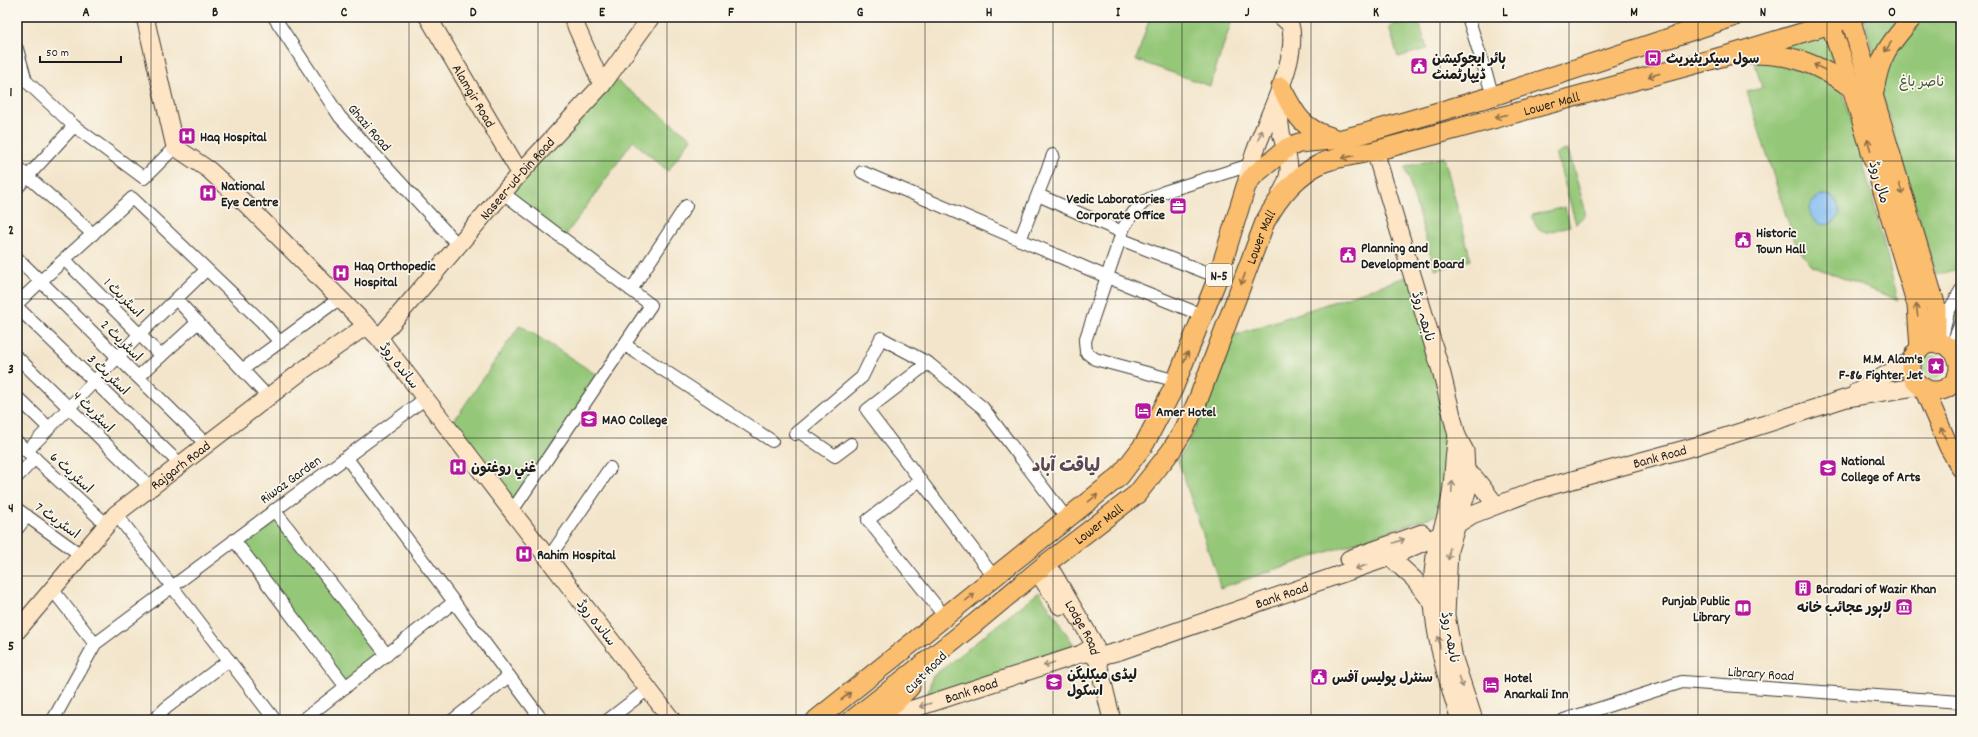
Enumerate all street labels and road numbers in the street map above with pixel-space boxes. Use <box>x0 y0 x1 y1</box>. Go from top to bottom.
street label: Alamgir Road <box>446 61 499 132</box>
street label: Lower Mall <box>1522 88 1583 122</box>
street label: Ghazi Road <box>342 100 395 157</box>
street label: Naseer-ud-Din Road <box>476 134 560 225</box>
street label: مال روڈ <box>1863 159 1894 206</box>
street label: Lower Mall <box>1242 206 1282 268</box>
road number: N-5 <box>1206 264 1232 286</box>
street label: اسٹریٹ 1 <box>98 274 147 323</box>
street label: نابھہ روڈ <box>1405 289 1439 344</box>
street label: اسٹریٹ 2 <box>95 316 146 367</box>
street label: ساندہ روڈ <box>374 338 423 394</box>
street label: اسٹریٹ 3 <box>82 350 133 401</box>
street label: اسٹریٹ 4 <box>67 387 118 438</box>
street label: Rajgarh Road <box>147 437 215 496</box>
street label: Bank Road <box>1631 441 1689 475</box>
street label: اسٹریٹ 6 <box>45 448 97 499</box>
street label: Riwaz Garden <box>256 452 326 510</box>
street label: اسٹریٹ 7 <box>30 498 83 545</box>
street label: Lower Mall <box>1071 500 1129 551</box>
street label: Bank Road <box>1253 578 1311 615</box>
street label: ساندہ روڈ <box>571 595 620 651</box>
street label: Lodge Road <box>1059 597 1104 657</box>
street label: نابھہ روڈ <box>1435 610 1463 664</box>
street label: Cust Road <box>900 647 952 699</box>
street label: Library Road <box>1727 663 1795 687</box>
street label: Bank Road <box>943 674 1001 710</box>

